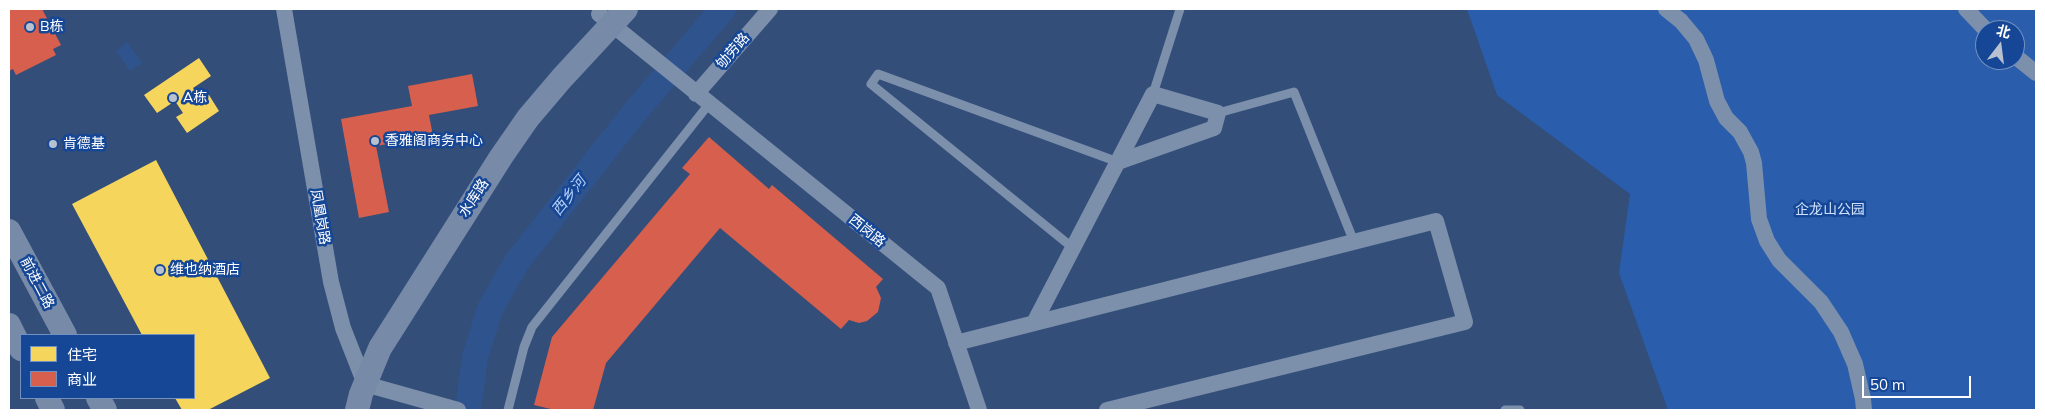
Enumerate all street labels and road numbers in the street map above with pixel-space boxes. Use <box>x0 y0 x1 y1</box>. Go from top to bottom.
street label: 劬劳路 <box>713 30 753 72</box>
street label: 水库路 <box>456 176 492 220</box>
street label: 凤凰岗路 <box>307 188 333 246</box>
street label: 西岗路 <box>845 211 889 251</box>
street label: 前进二路 <box>16 254 58 312</box>

